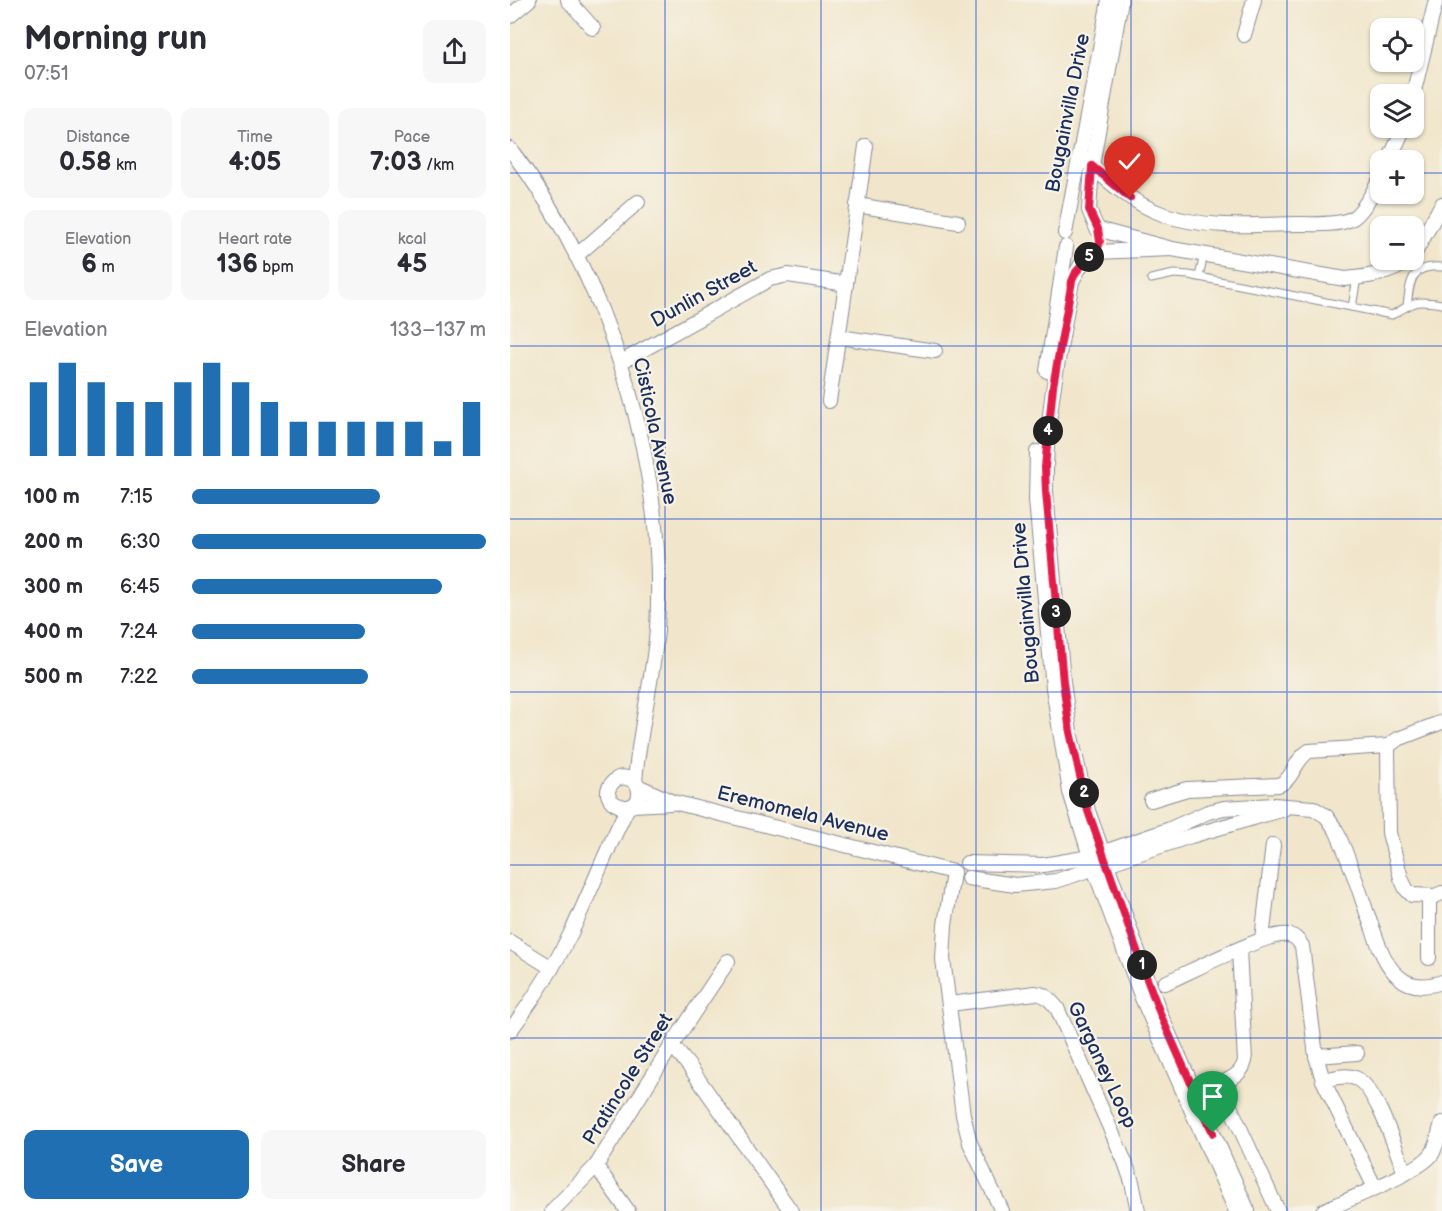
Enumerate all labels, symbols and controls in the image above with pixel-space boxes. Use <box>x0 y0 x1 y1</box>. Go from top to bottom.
map controls <box>1370 18 1424 270</box>
button: locate <box>1370 18 1424 72</box>
text: Morning run <box>24 19 207 59</box>
button: share <box>423 20 486 83</box>
street label: Bougainvilla Drive <box>1041 31 1095 195</box>
text: 07:51 <box>24 62 69 86</box>
button: layers <box>1370 84 1424 138</box>
text: Distance <box>66 128 130 147</box>
text: Time <box>237 128 273 147</box>
text: Pace <box>394 128 430 147</box>
pin <box>1104 136 1155 198</box>
icon: check <box>1113 145 1146 178</box>
text: 0.58 <box>59 147 112 178</box>
text: 4:05 <box>229 147 281 178</box>
text: 7:03 <box>370 147 422 178</box>
button: + <box>1370 150 1424 204</box>
text: km <box>112 156 137 175</box>
text: /km <box>422 156 454 175</box>
button: − <box>1370 216 1424 270</box>
text: Elevation <box>65 230 131 249</box>
text: Heart rate <box>218 230 292 249</box>
text: kcal <box>398 230 426 249</box>
pin: 5 <box>1074 242 1104 272</box>
text: 5 <box>1084 247 1094 266</box>
text: 6 <box>81 249 97 280</box>
text: 136 <box>216 249 258 280</box>
text: 45 <box>397 249 427 280</box>
street label: Dunlin Street <box>647 255 761 333</box>
text: m <box>97 258 115 277</box>
text: bpm <box>258 258 294 277</box>
text: Elevation <box>24 318 107 342</box>
text: 133–137 m <box>390 318 486 342</box>
street label: Cisticola Avenue <box>628 355 682 507</box>
pin: 4 <box>1033 416 1063 446</box>
text: 4 <box>1043 421 1053 440</box>
text: 100 m <box>24 485 80 509</box>
text: 7:15 <box>120 485 153 509</box>
street label: Bougainvilla Drive <box>1007 521 1045 685</box>
text: 200 m <box>24 530 83 554</box>
text: 6:30 <box>120 530 160 554</box>
text: 300 m <box>24 575 83 599</box>
text: 6:45 <box>120 575 160 599</box>
pin: 3 <box>1041 598 1071 628</box>
text: 3 <box>1051 603 1061 622</box>
text: 400 m <box>24 620 83 644</box>
text: 7:24 <box>120 620 158 644</box>
text: 500 m <box>24 665 83 689</box>
text: 7:22 <box>120 665 157 689</box>
pin: 2 <box>1069 778 1099 808</box>
street label: Eremomela Avenue <box>715 781 892 847</box>
text: 2 <box>1079 783 1089 802</box>
pin: 1 <box>1127 950 1157 980</box>
text: 1 <box>1139 955 1145 974</box>
street label: Garganey Loop <box>1062 998 1142 1132</box>
street label: Pratincole Street <box>578 1009 678 1149</box>
pin <box>1187 1071 1238 1133</box>
icon: arrive <box>1196 1080 1229 1113</box>
button: Save <box>24 1130 249 1199</box>
button: Share <box>261 1130 486 1199</box>

